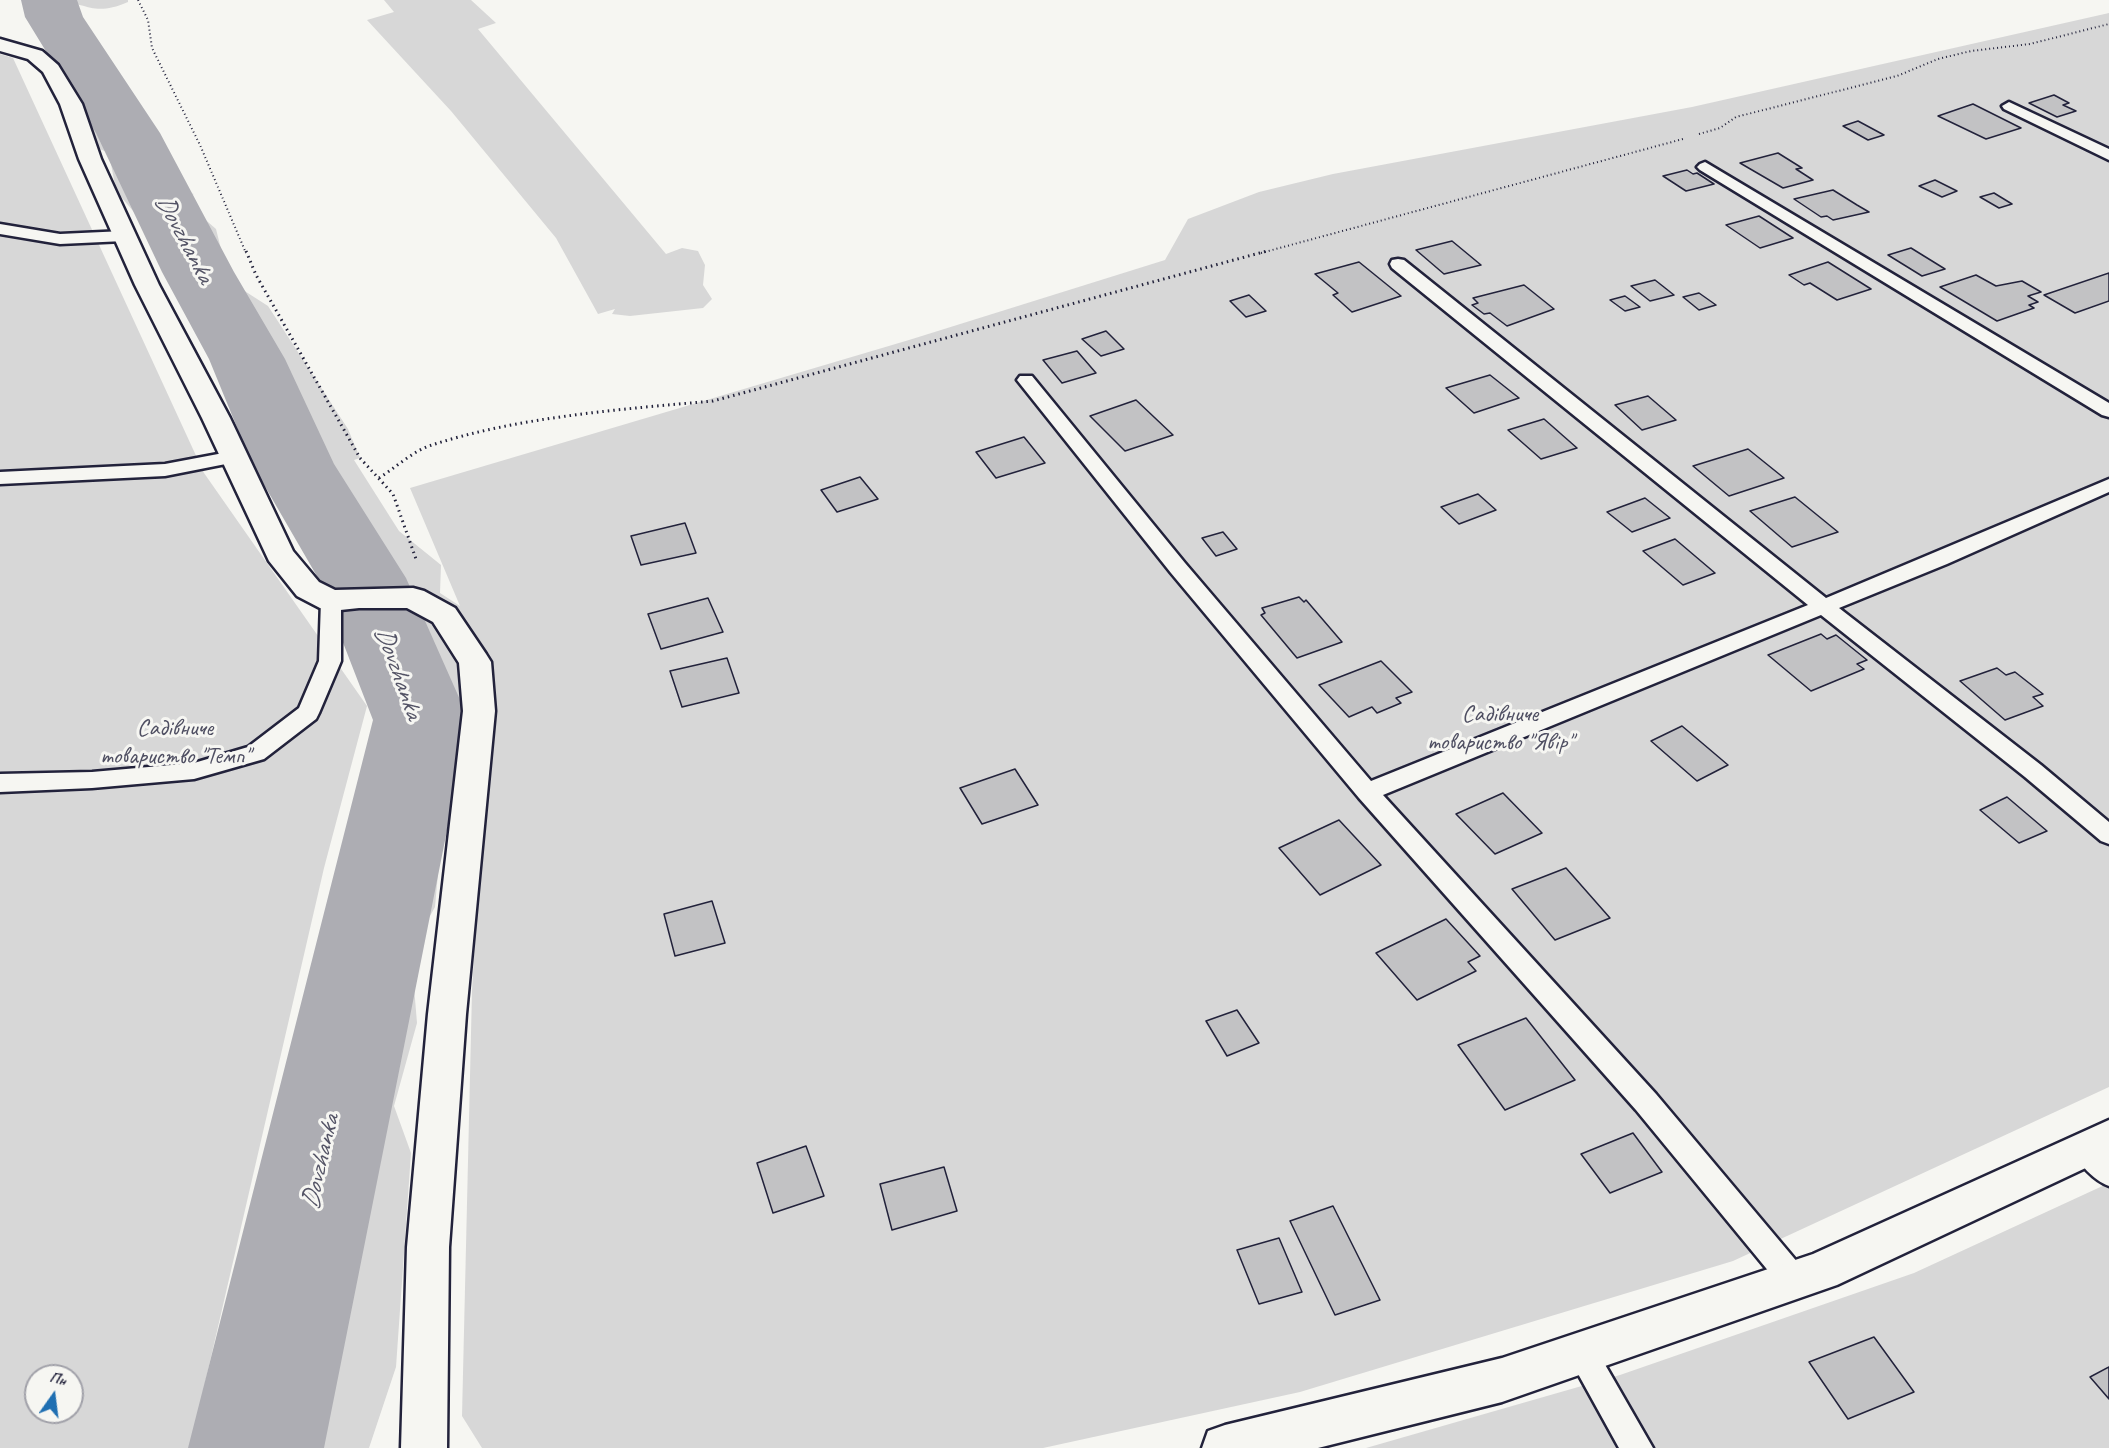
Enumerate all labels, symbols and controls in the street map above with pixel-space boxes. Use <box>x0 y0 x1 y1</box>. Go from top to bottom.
water label: Dovzhanka <box>148 190 220 288</box>
water label: Dovzhanka <box>367 623 429 723</box>
park label: Садівниче товариство "Явір" <box>1427 701 1573 757</box>
park label: Садівниче товариство "Темп" <box>100 715 250 771</box>
water label: Dovzhanka <box>295 1112 347 1212</box>
north arrow <box>24 1364 84 1424</box>
text: Пн <box>47 1367 68 1390</box>

